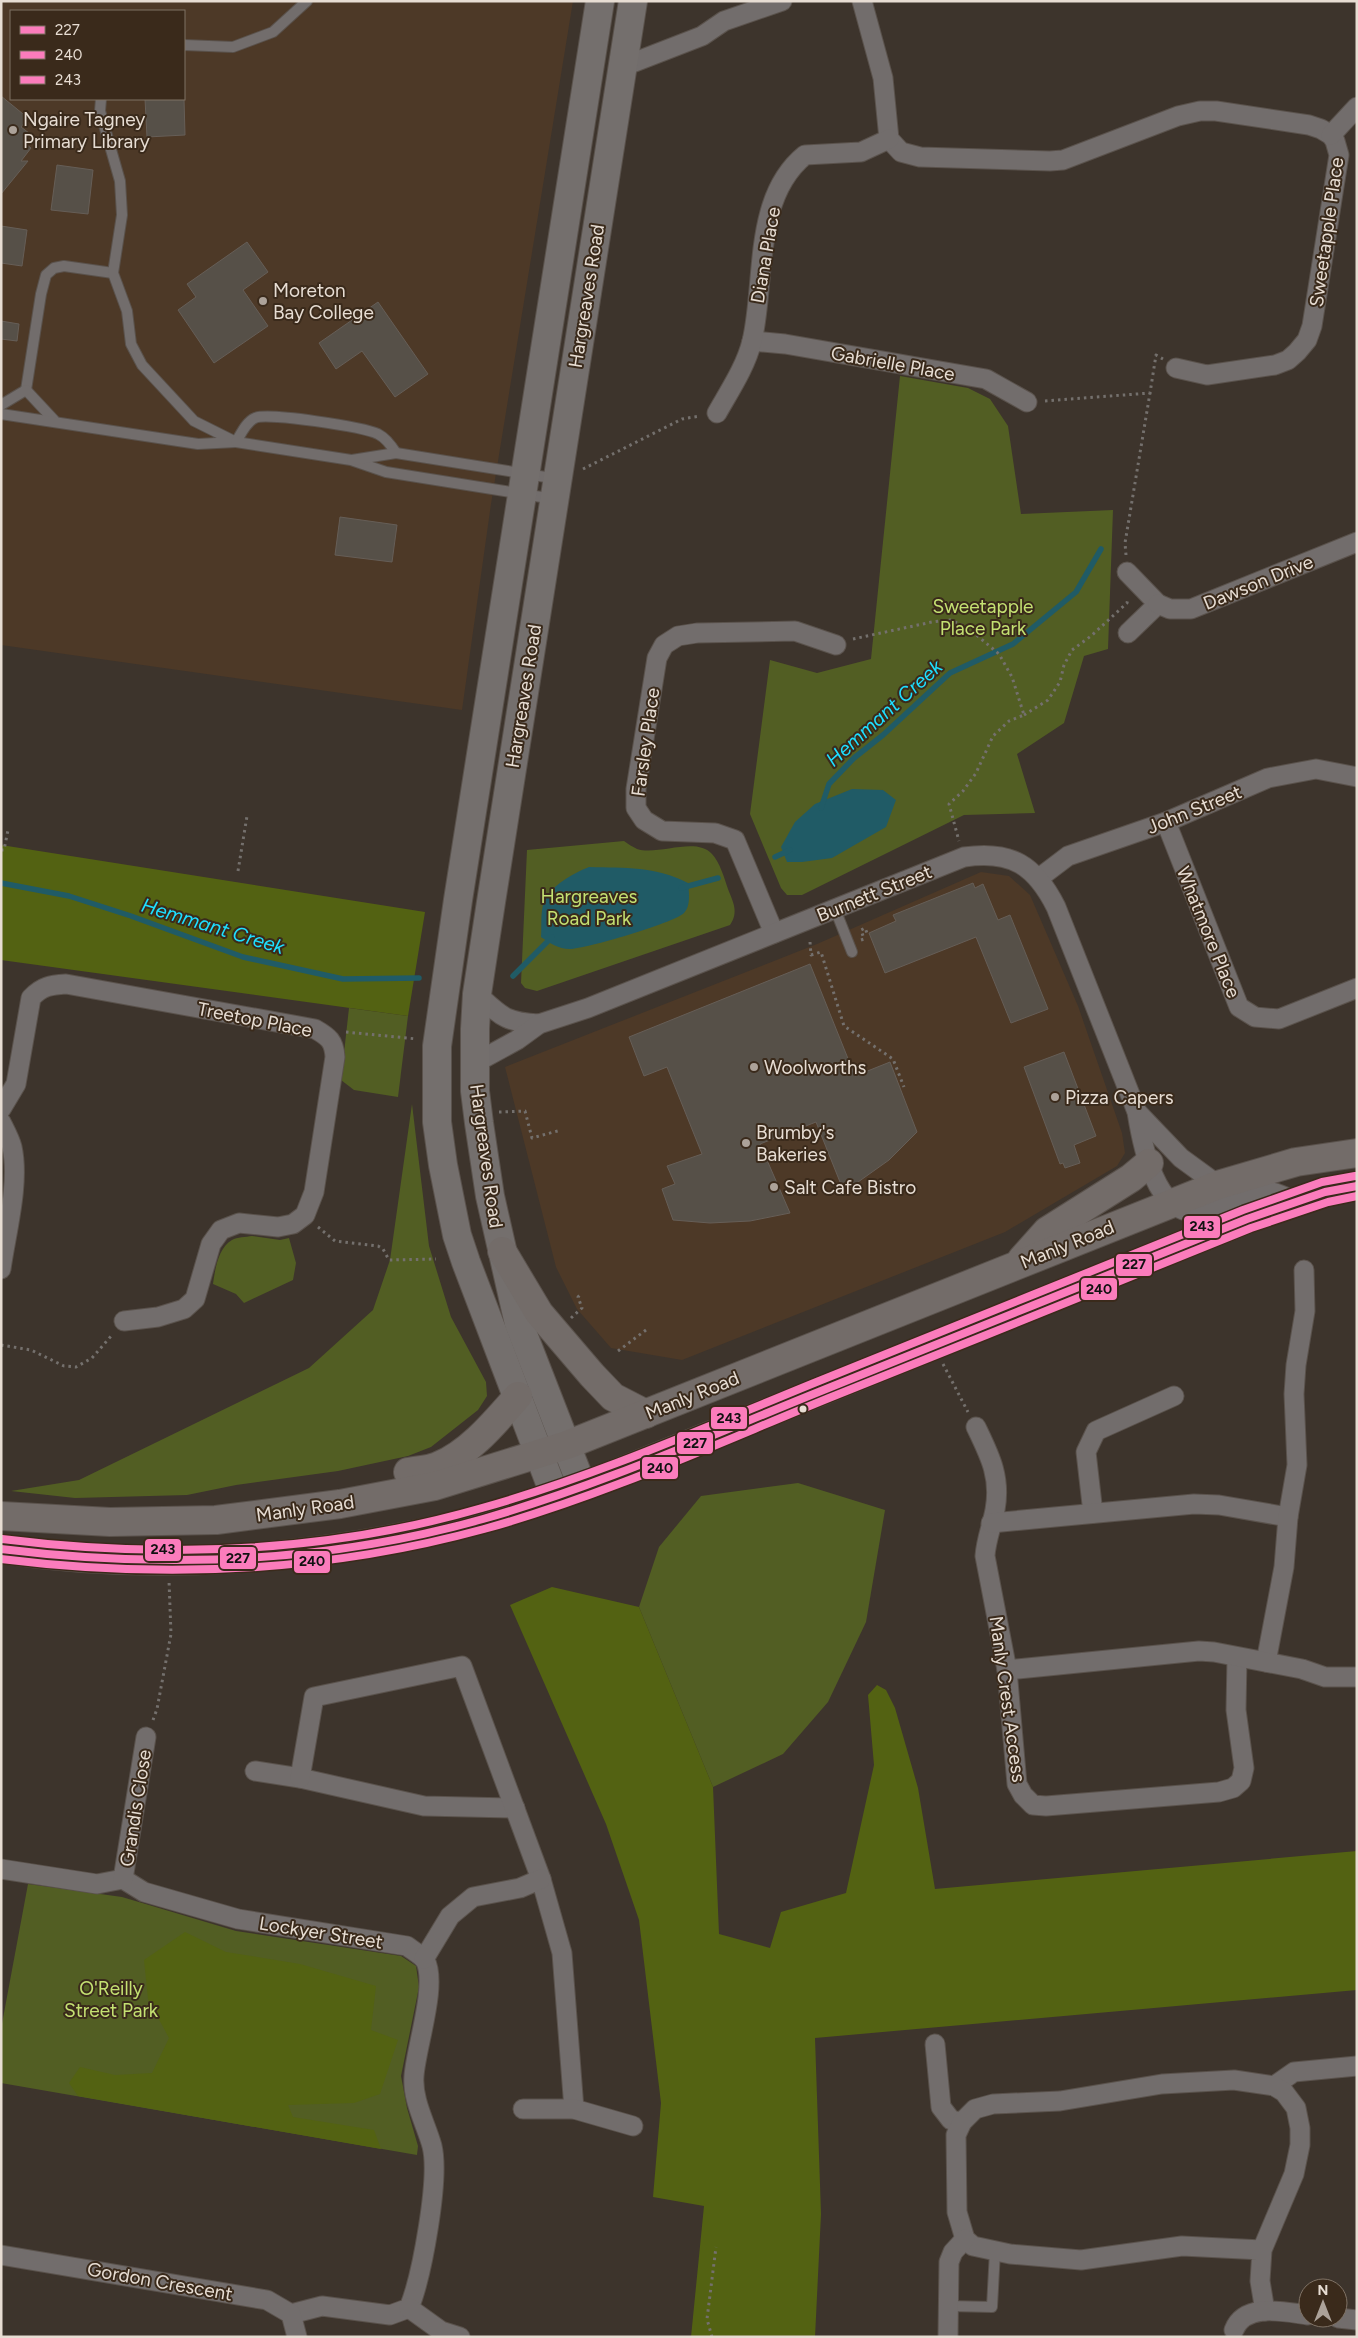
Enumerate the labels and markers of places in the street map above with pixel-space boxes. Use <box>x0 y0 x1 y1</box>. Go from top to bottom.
place label: Ngaire Tagney Primary Library <box>23 108 150 153</box>
marker: Ngaire Tagney Primary Library <box>7 124 19 136</box>
place label: Moreton Bay College <box>273 279 374 324</box>
marker: Moreton Bay College <box>257 295 269 307</box>
place label: Woolworths <box>764 1056 867 1079</box>
marker: Woolworths <box>748 1061 760 1073</box>
place label: Pizza Capers <box>1065 1086 1174 1109</box>
marker: Pizza Capers <box>1049 1091 1061 1103</box>
place label: Brumby's Bakeries <box>756 1121 834 1166</box>
marker: Brumby's Bakeries <box>740 1137 752 1149</box>
place label: Salt Cafe Bistro <box>784 1176 916 1199</box>
marker: Salt Cafe Bistro <box>768 1181 780 1193</box>
unlabelled marker <box>798 1404 808 1414</box>

